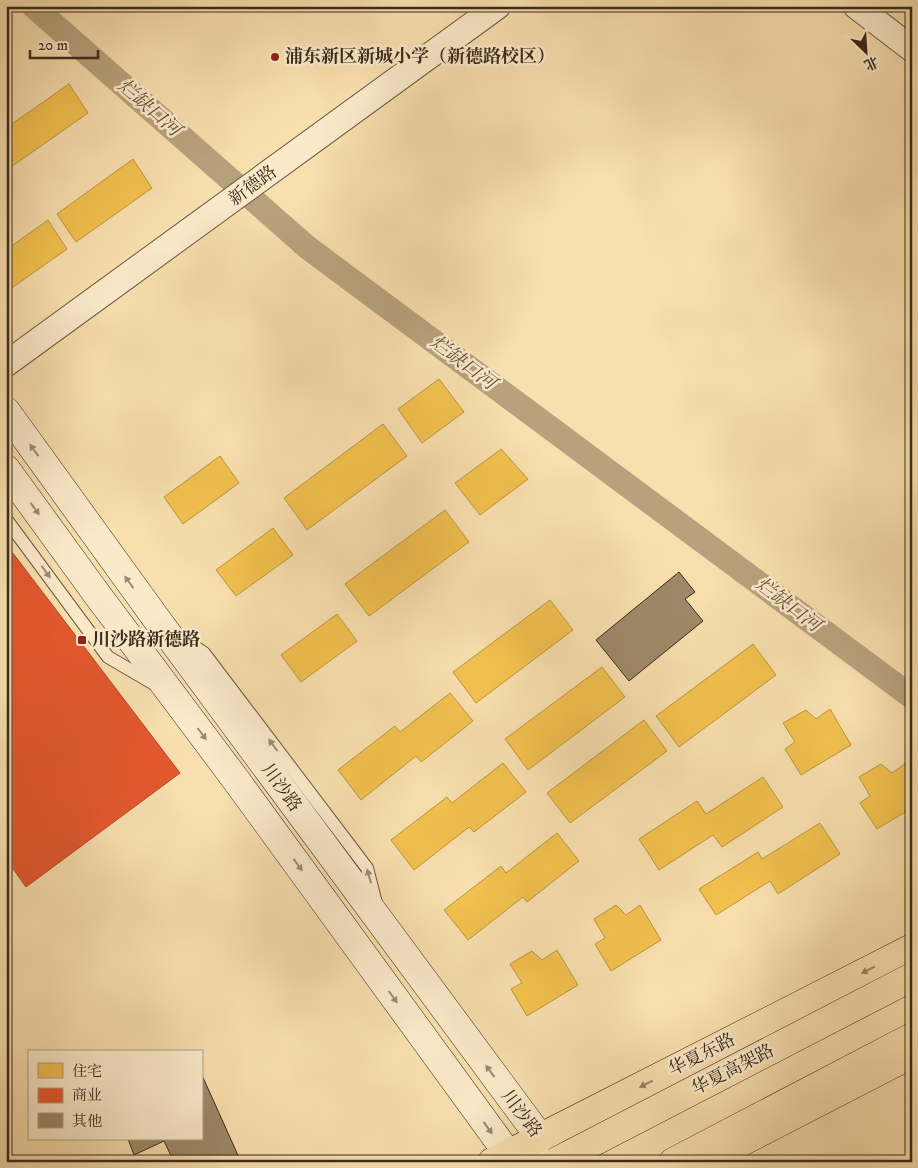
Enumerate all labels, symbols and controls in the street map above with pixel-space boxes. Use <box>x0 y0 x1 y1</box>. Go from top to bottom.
scale bar <box>30 28 98 60</box>
north arrow <box>840 28 890 78</box>
text: 20 m <box>38 36 68 55</box>
place label: 浦东新区新城小学（新德路校区） <box>285 46 555 68</box>
marker: 浦东新区新城小学（新德路校区） <box>269 51 281 63</box>
text: 北 <box>861 52 881 74</box>
water label: 烂缺口河 <box>113 74 187 144</box>
street label: 新德路 <box>225 161 281 211</box>
water label: 烂缺口河 <box>426 331 503 397</box>
one-way arrow <box>29 443 39 457</box>
one-way arrow <box>30 502 40 516</box>
one-way arrow <box>40 565 51 578</box>
water label: 烂缺口河 <box>751 573 828 639</box>
one-way arrow <box>124 575 134 588</box>
place label: 川沙路新德路 <box>92 629 200 651</box>
marker: 川沙路新德路 <box>76 634 88 646</box>
one-way arrow <box>196 727 207 740</box>
one-way arrow <box>268 739 279 752</box>
street label: 川沙路 <box>256 760 306 816</box>
one-way arrow <box>293 858 303 872</box>
one-way arrow <box>364 868 372 883</box>
one-way arrow <box>861 966 876 974</box>
one-way arrow <box>388 990 398 1003</box>
street label: 华夏东路 <box>665 1029 739 1081</box>
street label: 华夏高架路 <box>688 1040 778 1100</box>
legend <box>28 1050 202 1140</box>
text: 住宅 <box>72 1062 102 1081</box>
one-way arrow <box>484 1065 495 1078</box>
one-way arrow <box>639 1080 653 1088</box>
text: 商业 <box>72 1086 102 1105</box>
street label: 川沙路 <box>496 1086 546 1142</box>
text: 其他 <box>72 1112 102 1131</box>
one-way arrow <box>483 1121 493 1135</box>

